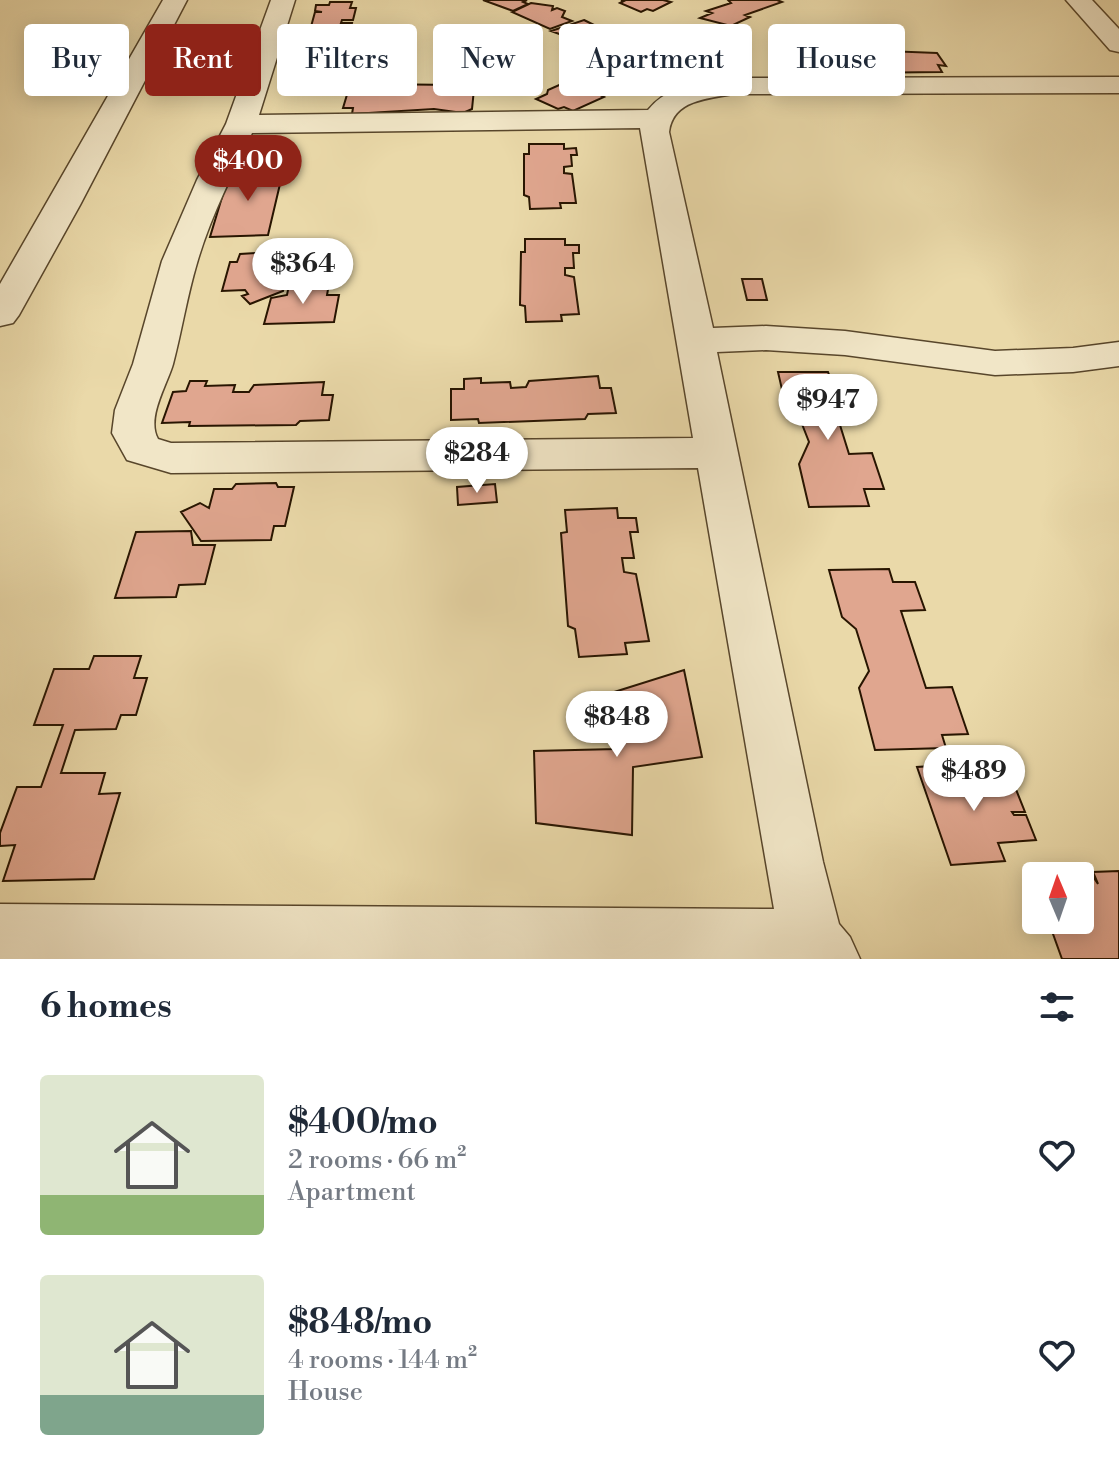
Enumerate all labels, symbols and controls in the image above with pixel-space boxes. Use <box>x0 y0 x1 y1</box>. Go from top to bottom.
chip: Buy <box>24 24 129 96</box>
chip: Rent <box>145 24 261 96</box>
chip: Filters <box>277 24 417 96</box>
chip: New <box>433 24 543 96</box>
chip: Apartment <box>559 24 752 96</box>
chip: House <box>768 24 905 96</box>
pin: $400 <box>201 135 295 203</box>
text: $400 <box>213 145 283 177</box>
pin: $364 <box>256 238 350 306</box>
text: $364 <box>270 248 336 280</box>
pin: $947 <box>781 374 875 442</box>
text: $947 <box>796 384 860 416</box>
pin: $284 <box>430 427 524 495</box>
text: $284 <box>444 437 510 469</box>
pin: $848 <box>570 691 664 759</box>
text: $848 <box>584 701 650 733</box>
pin: $489 <box>927 745 1021 813</box>
text: $489 <box>941 755 1007 787</box>
north arrow <box>1022 862 1094 934</box>
map controls <box>1022 862 1094 934</box>
icon: filters <box>1035 985 1079 1029</box>
text: 6 homes <box>40 986 172 1028</box>
text: $400/mo <box>288 1102 438 1144</box>
icon: home <box>104 1107 200 1203</box>
icon: heart <box>1035 1133 1079 1177</box>
text: 2 rooms · 66 m² <box>288 1144 466 1176</box>
text: Apartment <box>288 1176 416 1208</box>
text: $848/mo <box>288 1302 432 1344</box>
icon: home <box>104 1307 200 1403</box>
icon: heart <box>1035 1333 1079 1377</box>
text: 4 rooms · 144 m² <box>288 1344 477 1376</box>
text: House <box>288 1376 363 1408</box>

